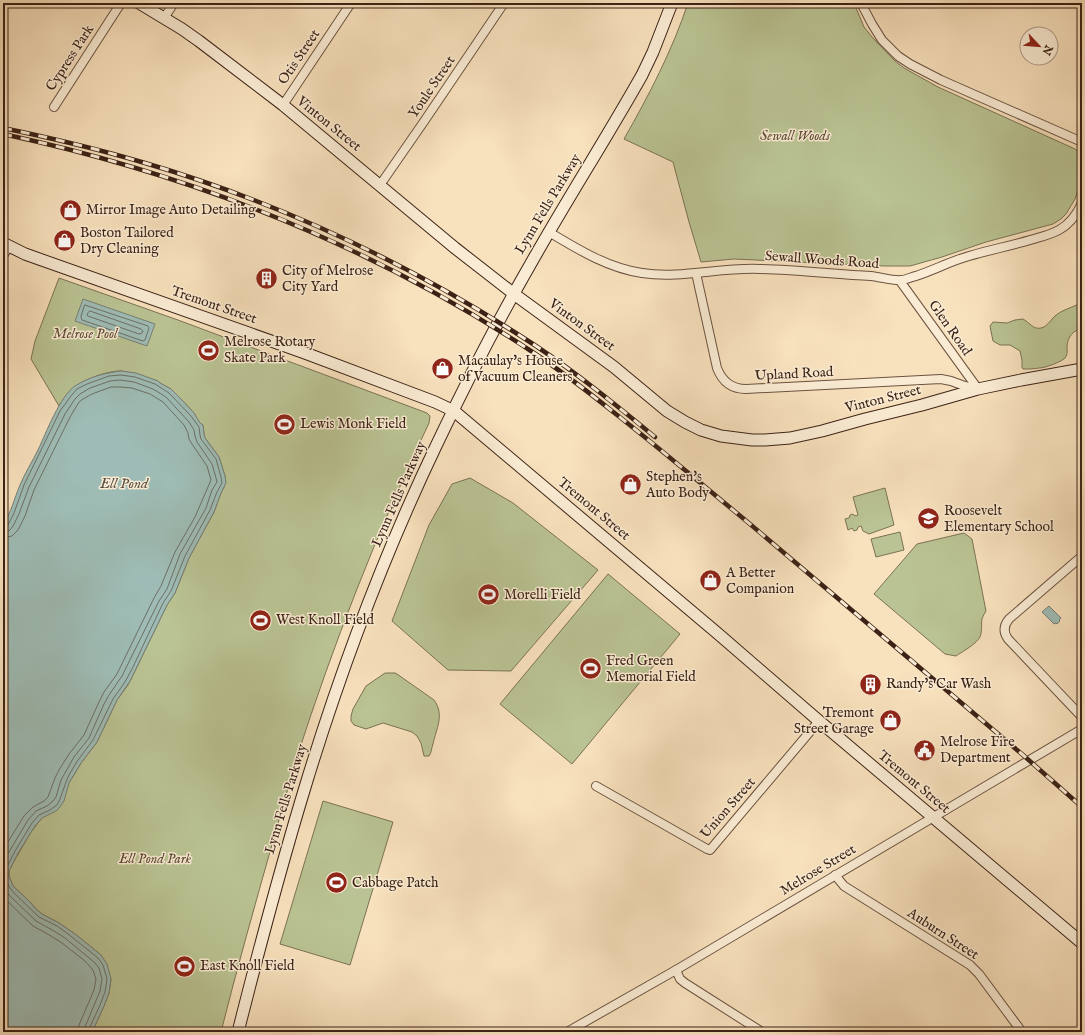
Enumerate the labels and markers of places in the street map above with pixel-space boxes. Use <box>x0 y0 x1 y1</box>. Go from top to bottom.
shop icon: Mirror Image Auto Detailing <box>58 197 84 223</box>
place label: Mirror Image Auto Detailing <box>86 201 256 219</box>
place label: Boston Tailored Dry Cleaning <box>80 224 174 258</box>
shop icon: Boston Tailored Dry Cleaning <box>52 228 78 254</box>
place label: City of Melrose City Yard <box>282 262 374 296</box>
building icon: City of Melrose City Yard <box>254 266 280 292</box>
place label: Melrose Rotary Skate Park <box>224 333 316 367</box>
sports icon: Melrose Rotary Skate Park <box>195 337 221 363</box>
place label: Macaulay's House of Vacuum Cleaners <box>458 352 573 386</box>
shop icon: Macaulay's House of Vacuum Cleaners <box>430 356 456 382</box>
sports icon: Lewis Monk Field <box>271 411 297 437</box>
place label: Lewis Monk Field <box>300 415 407 433</box>
place label: Stephen's Auto Body <box>645 468 709 502</box>
shop icon: Stephen's Auto Body <box>618 472 644 498</box>
place label: Roosevelt Elementary School <box>944 502 1054 536</box>
school or university icon: Roosevelt Elementary School <box>916 506 942 532</box>
place label: A Better Companion <box>725 564 795 598</box>
shop icon: A Better Companion <box>698 568 724 594</box>
sports icon: Morelli Field <box>476 582 502 608</box>
place label: Morelli Field <box>504 586 581 604</box>
sports icon: West Knoll Field <box>248 607 274 633</box>
place label: West Knoll Field <box>276 611 374 629</box>
place label: Fred Green Memorial Field <box>606 652 696 686</box>
sports icon: Fred Green Memorial Field <box>577 656 603 682</box>
building icon: Randy's Car Wash <box>858 671 884 697</box>
place label: Randy's Car Wash <box>886 675 992 693</box>
place label: Tremont Street Garage <box>794 704 875 738</box>
shop icon: Tremont Street Garage <box>877 708 903 734</box>
place label: Melrose Fire Department <box>940 733 1015 767</box>
public building icon: Melrose Fire Department <box>911 737 937 763</box>
sports icon: Cabbage Patch <box>323 870 349 896</box>
place label: Cabbage Patch <box>352 874 439 892</box>
sports icon: East Knoll Field <box>171 953 197 979</box>
place label: East Knoll Field <box>200 957 295 975</box>

